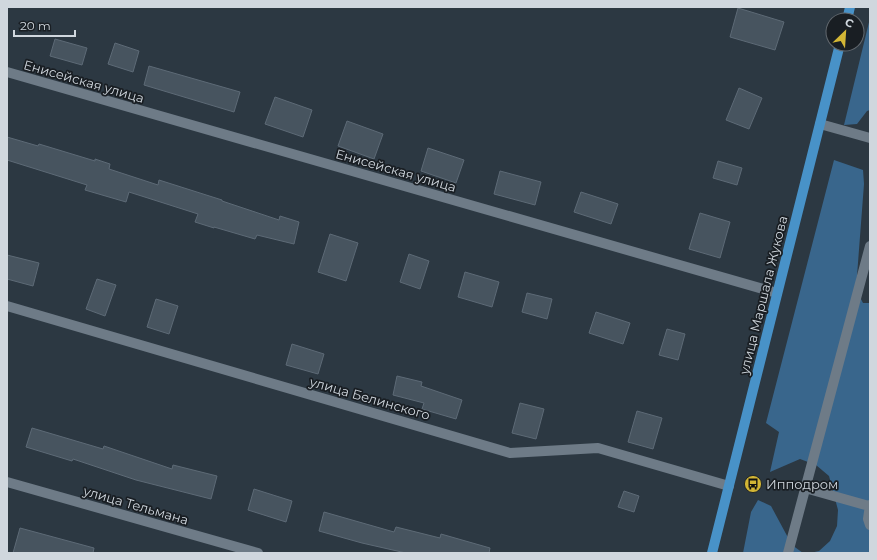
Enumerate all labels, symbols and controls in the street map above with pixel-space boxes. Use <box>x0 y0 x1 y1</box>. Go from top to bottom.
scale bar <box>14 12 75 38</box>
north arrow <box>825 12 865 52</box>
text: С <box>843 15 856 31</box>
text: 20 m <box>20 18 51 33</box>
street label: Енисейская улица <box>22 56 146 106</box>
street label: Енисейская улица <box>334 145 458 195</box>
street label: улица Маршала Жукова <box>735 214 790 377</box>
street label: улица Белинского <box>307 373 432 423</box>
bus stop icon: Ипподром <box>743 474 763 494</box>
place label: Ипподром <box>766 476 838 492</box>
street label: улица Тельмана <box>81 482 190 528</box>

